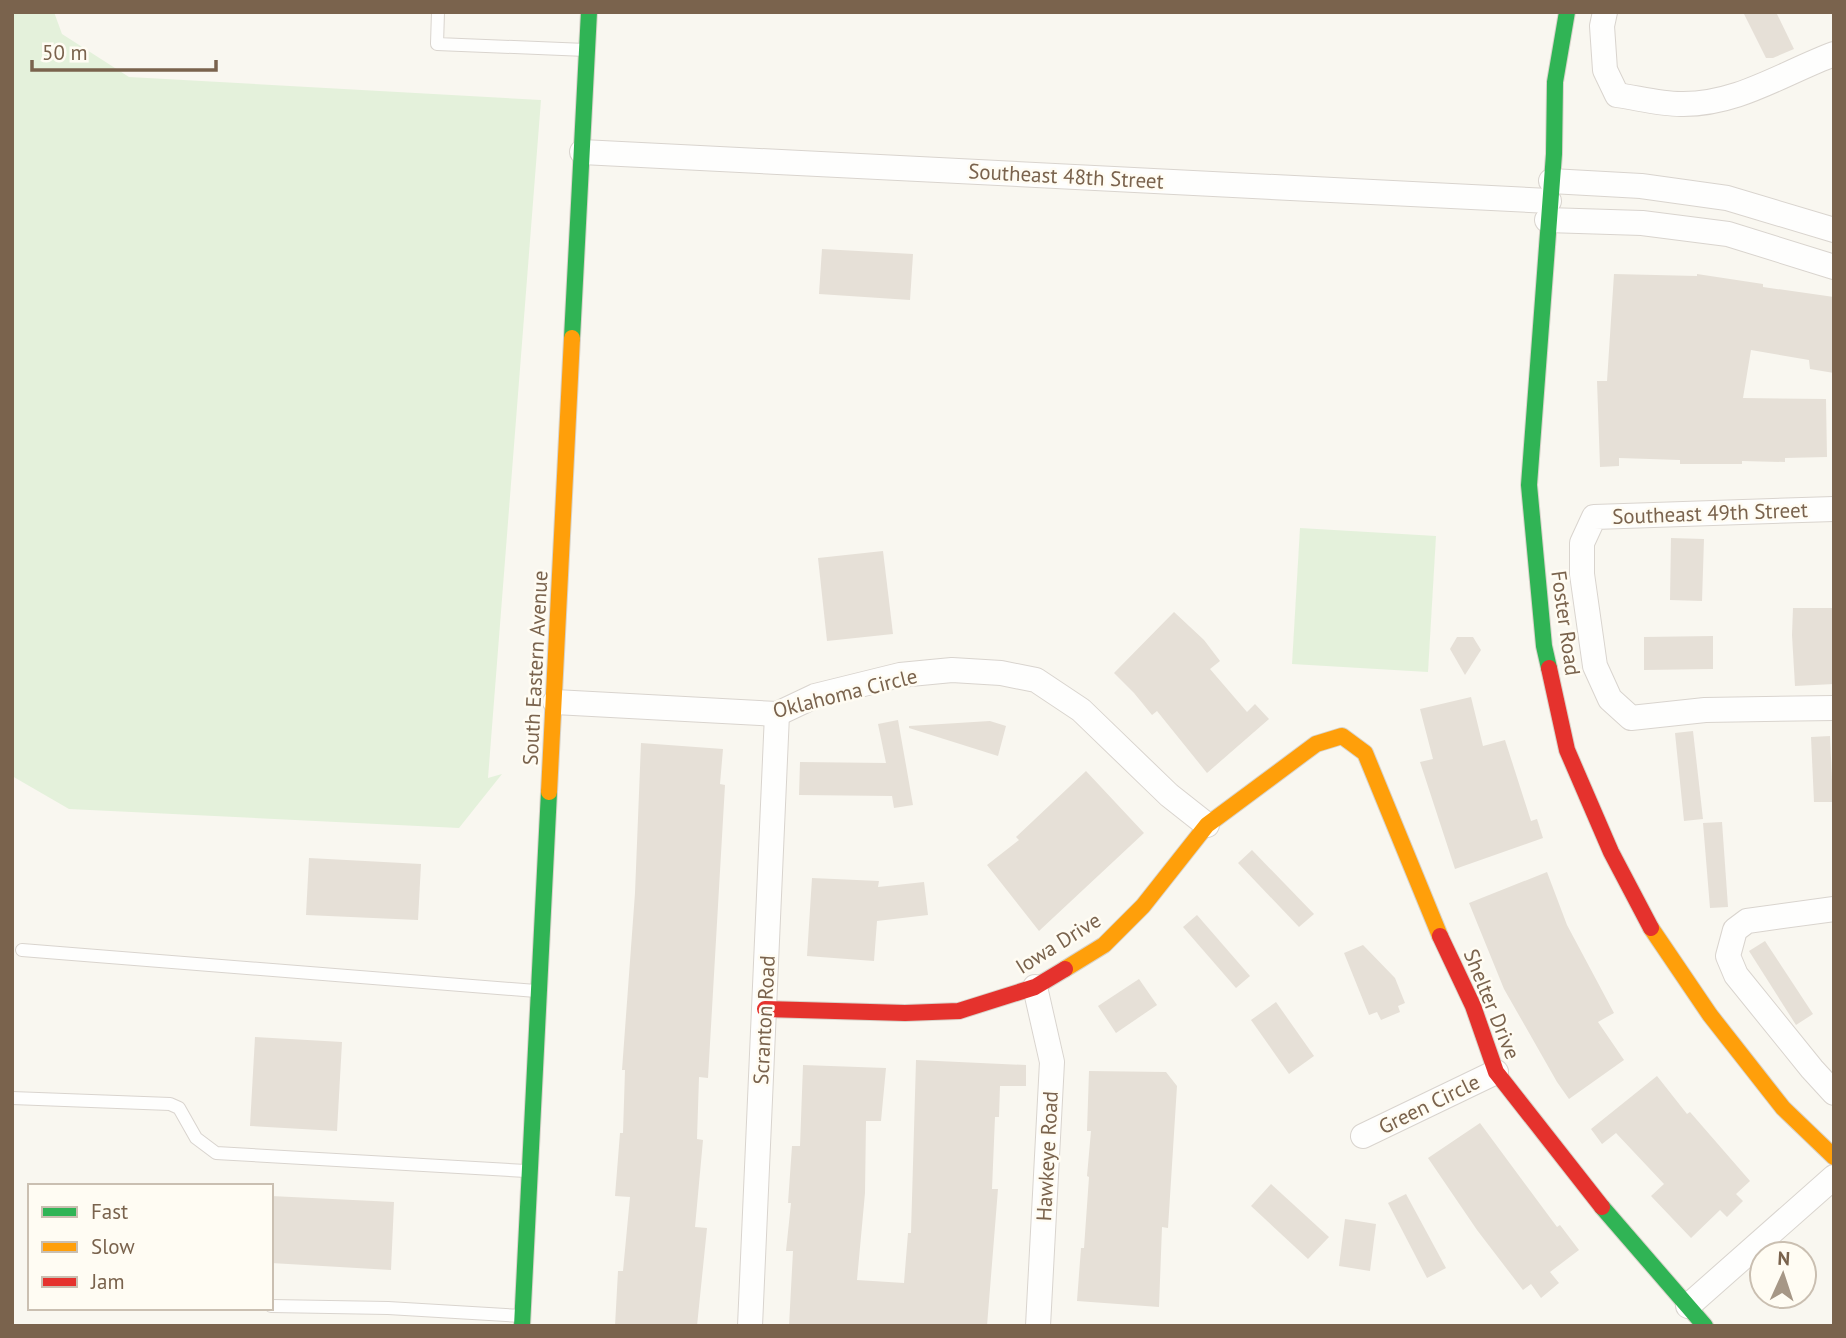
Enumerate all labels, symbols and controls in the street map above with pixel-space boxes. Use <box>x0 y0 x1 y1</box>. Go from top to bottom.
scale bar <box>32 28 215 72</box>
text: 50 m <box>42 39 88 66</box>
street label: Southeast 48th Street <box>968 157 1164 195</box>
street label: Southeast 49th Street <box>1612 496 1808 530</box>
street label: Foster Road <box>1545 569 1587 677</box>
street label: South Eastern Avenue <box>516 570 554 766</box>
street label: Oklahoma Circle <box>770 662 920 724</box>
street label: Iowa Drive <box>1010 906 1106 980</box>
street label: Shelter Drive <box>1458 945 1526 1063</box>
street label: Scranton Road <box>747 955 781 1085</box>
street label: Green Circle <box>1374 1068 1484 1140</box>
street label: Hawkeye Road <box>1030 1090 1064 1222</box>
legend <box>28 1184 273 1310</box>
text: Fast <box>91 1198 128 1225</box>
text: Slow <box>91 1233 135 1260</box>
north arrow <box>1748 1240 1818 1310</box>
text: N <box>1777 1246 1791 1270</box>
text: Jam <box>90 1268 125 1295</box>

